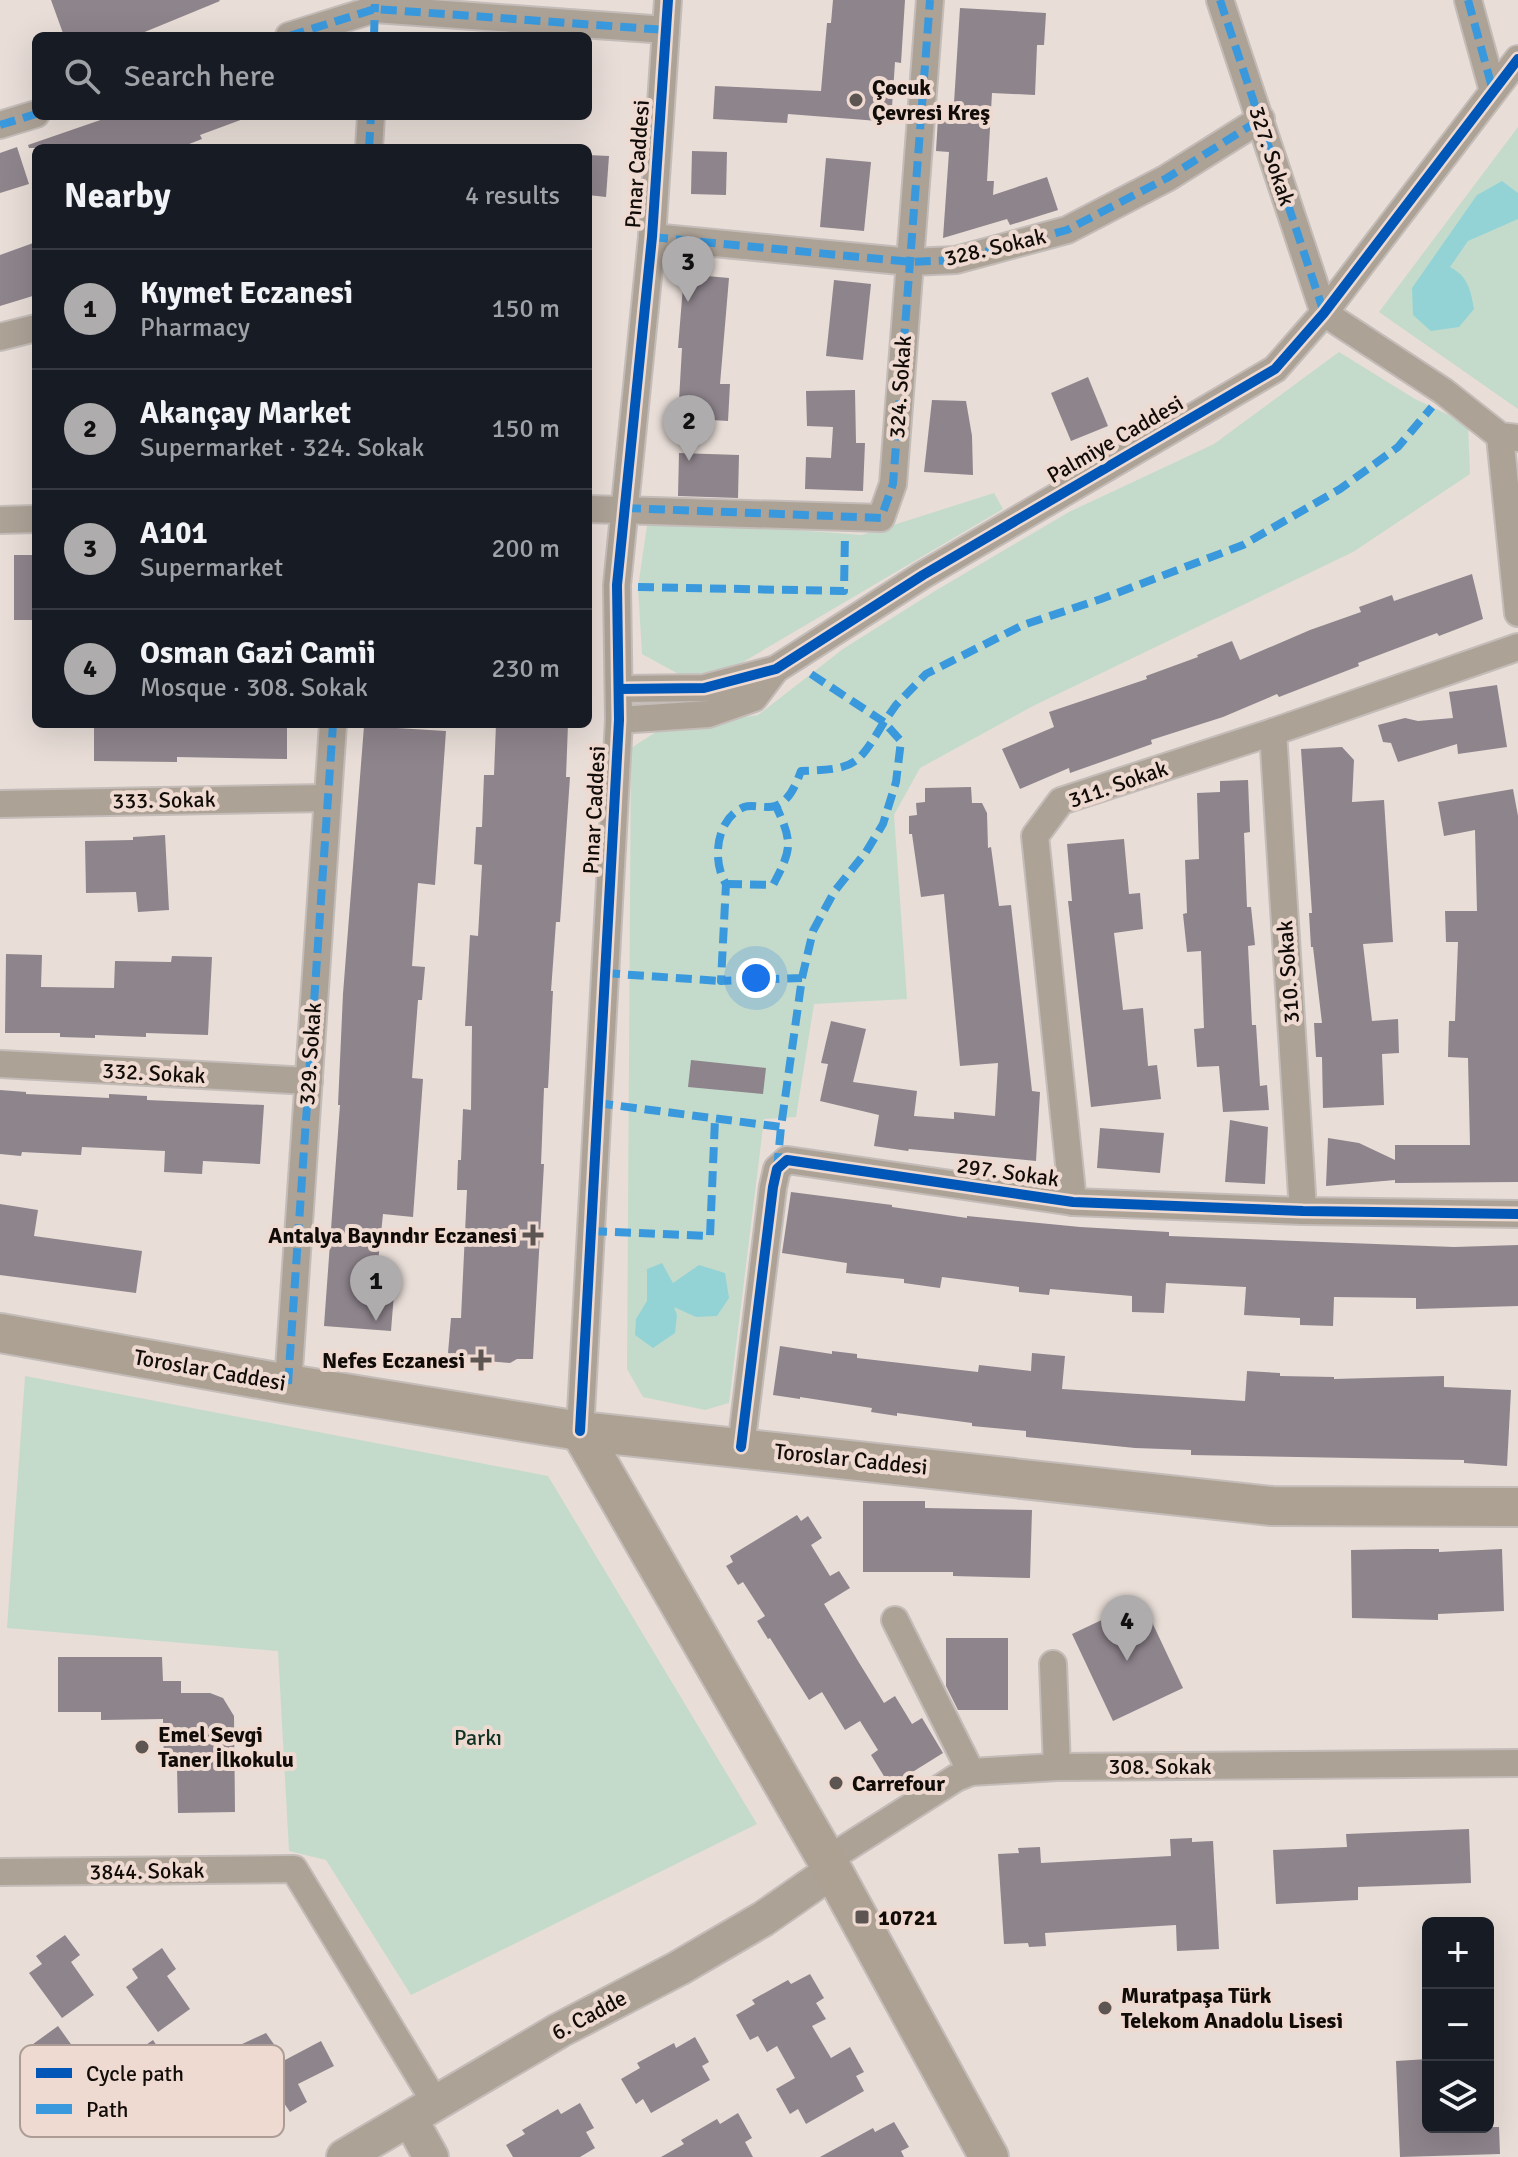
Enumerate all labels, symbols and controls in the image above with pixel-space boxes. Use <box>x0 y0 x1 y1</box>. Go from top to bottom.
search box <box>32 32 592 120</box>
icon: search <box>60 54 104 98</box>
text: Search here <box>124 58 275 95</box>
place label: Çocuk Çevresi Kreş <box>872 74 990 126</box>
marker: Çocuk Çevresi Kreş <box>847 91 865 109</box>
street label: Pınar Caddesi <box>619 99 655 229</box>
street label: 327. Sokak <box>1243 103 1301 209</box>
text: Nearby <box>64 175 171 217</box>
text: 4 results <box>465 180 560 212</box>
street label: 328. Sokak <box>942 222 1048 272</box>
pin: 3 <box>662 236 714 302</box>
text: Kıymet Eczanesi <box>140 275 353 312</box>
text: 1 <box>83 293 97 325</box>
text: 150 m <box>491 293 560 325</box>
text: Pharmacy <box>140 312 250 344</box>
street label: 324. Sokak <box>883 335 917 439</box>
street label: Palmiye Caddesi <box>1042 389 1188 489</box>
text: Akançay Market <box>140 395 351 432</box>
pin: 2 <box>663 395 715 461</box>
text: 2 <box>83 413 97 445</box>
text: 150 m <box>491 413 560 445</box>
text: Supermarket · 324. Sokak <box>140 432 424 464</box>
text: A101 <box>140 515 208 552</box>
text: 3 <box>83 533 97 565</box>
text: 200 m <box>491 533 560 565</box>
text: Supermarket <box>140 552 283 584</box>
text: Osman Gazi Camii <box>140 635 376 672</box>
text: 4 <box>83 653 97 685</box>
text: 230 m <box>491 653 560 685</box>
text: Mosque · 308. Sokak <box>140 672 368 704</box>
street label: Pınar Caddesi <box>577 745 611 875</box>
street label: 311. Sokak <box>1065 754 1171 814</box>
street label: 333. Sokak <box>112 786 216 814</box>
street label: 310. Sokak <box>1271 920 1305 1024</box>
your location <box>736 958 776 998</box>
street label: 329. Sokak <box>293 1002 327 1106</box>
street label: 332. Sokak <box>102 1057 206 1089</box>
street label: 297. Sokak <box>955 1151 1061 1193</box>
place label: Antalya Bayındır Eczanesi <box>268 1222 517 1249</box>
marker: Antalya Bayındır Eczanesi <box>524 1226 542 1244</box>
pin: 1 <box>350 1255 402 1321</box>
street label: Toroslar Caddesi <box>132 1343 288 1397</box>
place label: Nefes Eczanesi <box>322 1347 465 1374</box>
marker: Nefes Eczanesi <box>472 1351 490 1369</box>
street label: Toroslar Caddesi <box>773 1438 929 1480</box>
pin: 4 <box>1101 1595 1153 1661</box>
place label: Emel Sevgi Taner İlkokulu <box>158 1721 294 1773</box>
park label: Parkı <box>454 1724 502 1751</box>
marker: Emel Sevgi Taner İlkokulu <box>133 1738 151 1756</box>
street label: 308. Sokak <box>1108 1753 1212 1780</box>
place label: Carrefour <box>852 1770 945 1797</box>
marker: Carrefour <box>827 1774 845 1792</box>
street label: 3844. Sokak <box>89 1856 205 1886</box>
place label: 10721 <box>878 1904 938 1931</box>
marker: 10721 <box>853 1908 871 1926</box>
map controls <box>1422 1917 1494 2133</box>
button: + <box>1422 1917 1494 1989</box>
place label: Muratpaşa Türk Telekom Anadolu Lisesi <box>1121 1982 1343 2034</box>
street label: 6. Cadde <box>547 1984 631 2046</box>
button: − <box>1422 1989 1494 2061</box>
marker: Muratpaşa Türk Telekom Anadolu Lisesi <box>1096 1999 1114 2017</box>
legend <box>20 2045 284 2137</box>
text: Cycle path <box>86 2060 184 2087</box>
button: layers <box>1422 2061 1494 2133</box>
text: Path <box>86 2096 129 2123</box>

